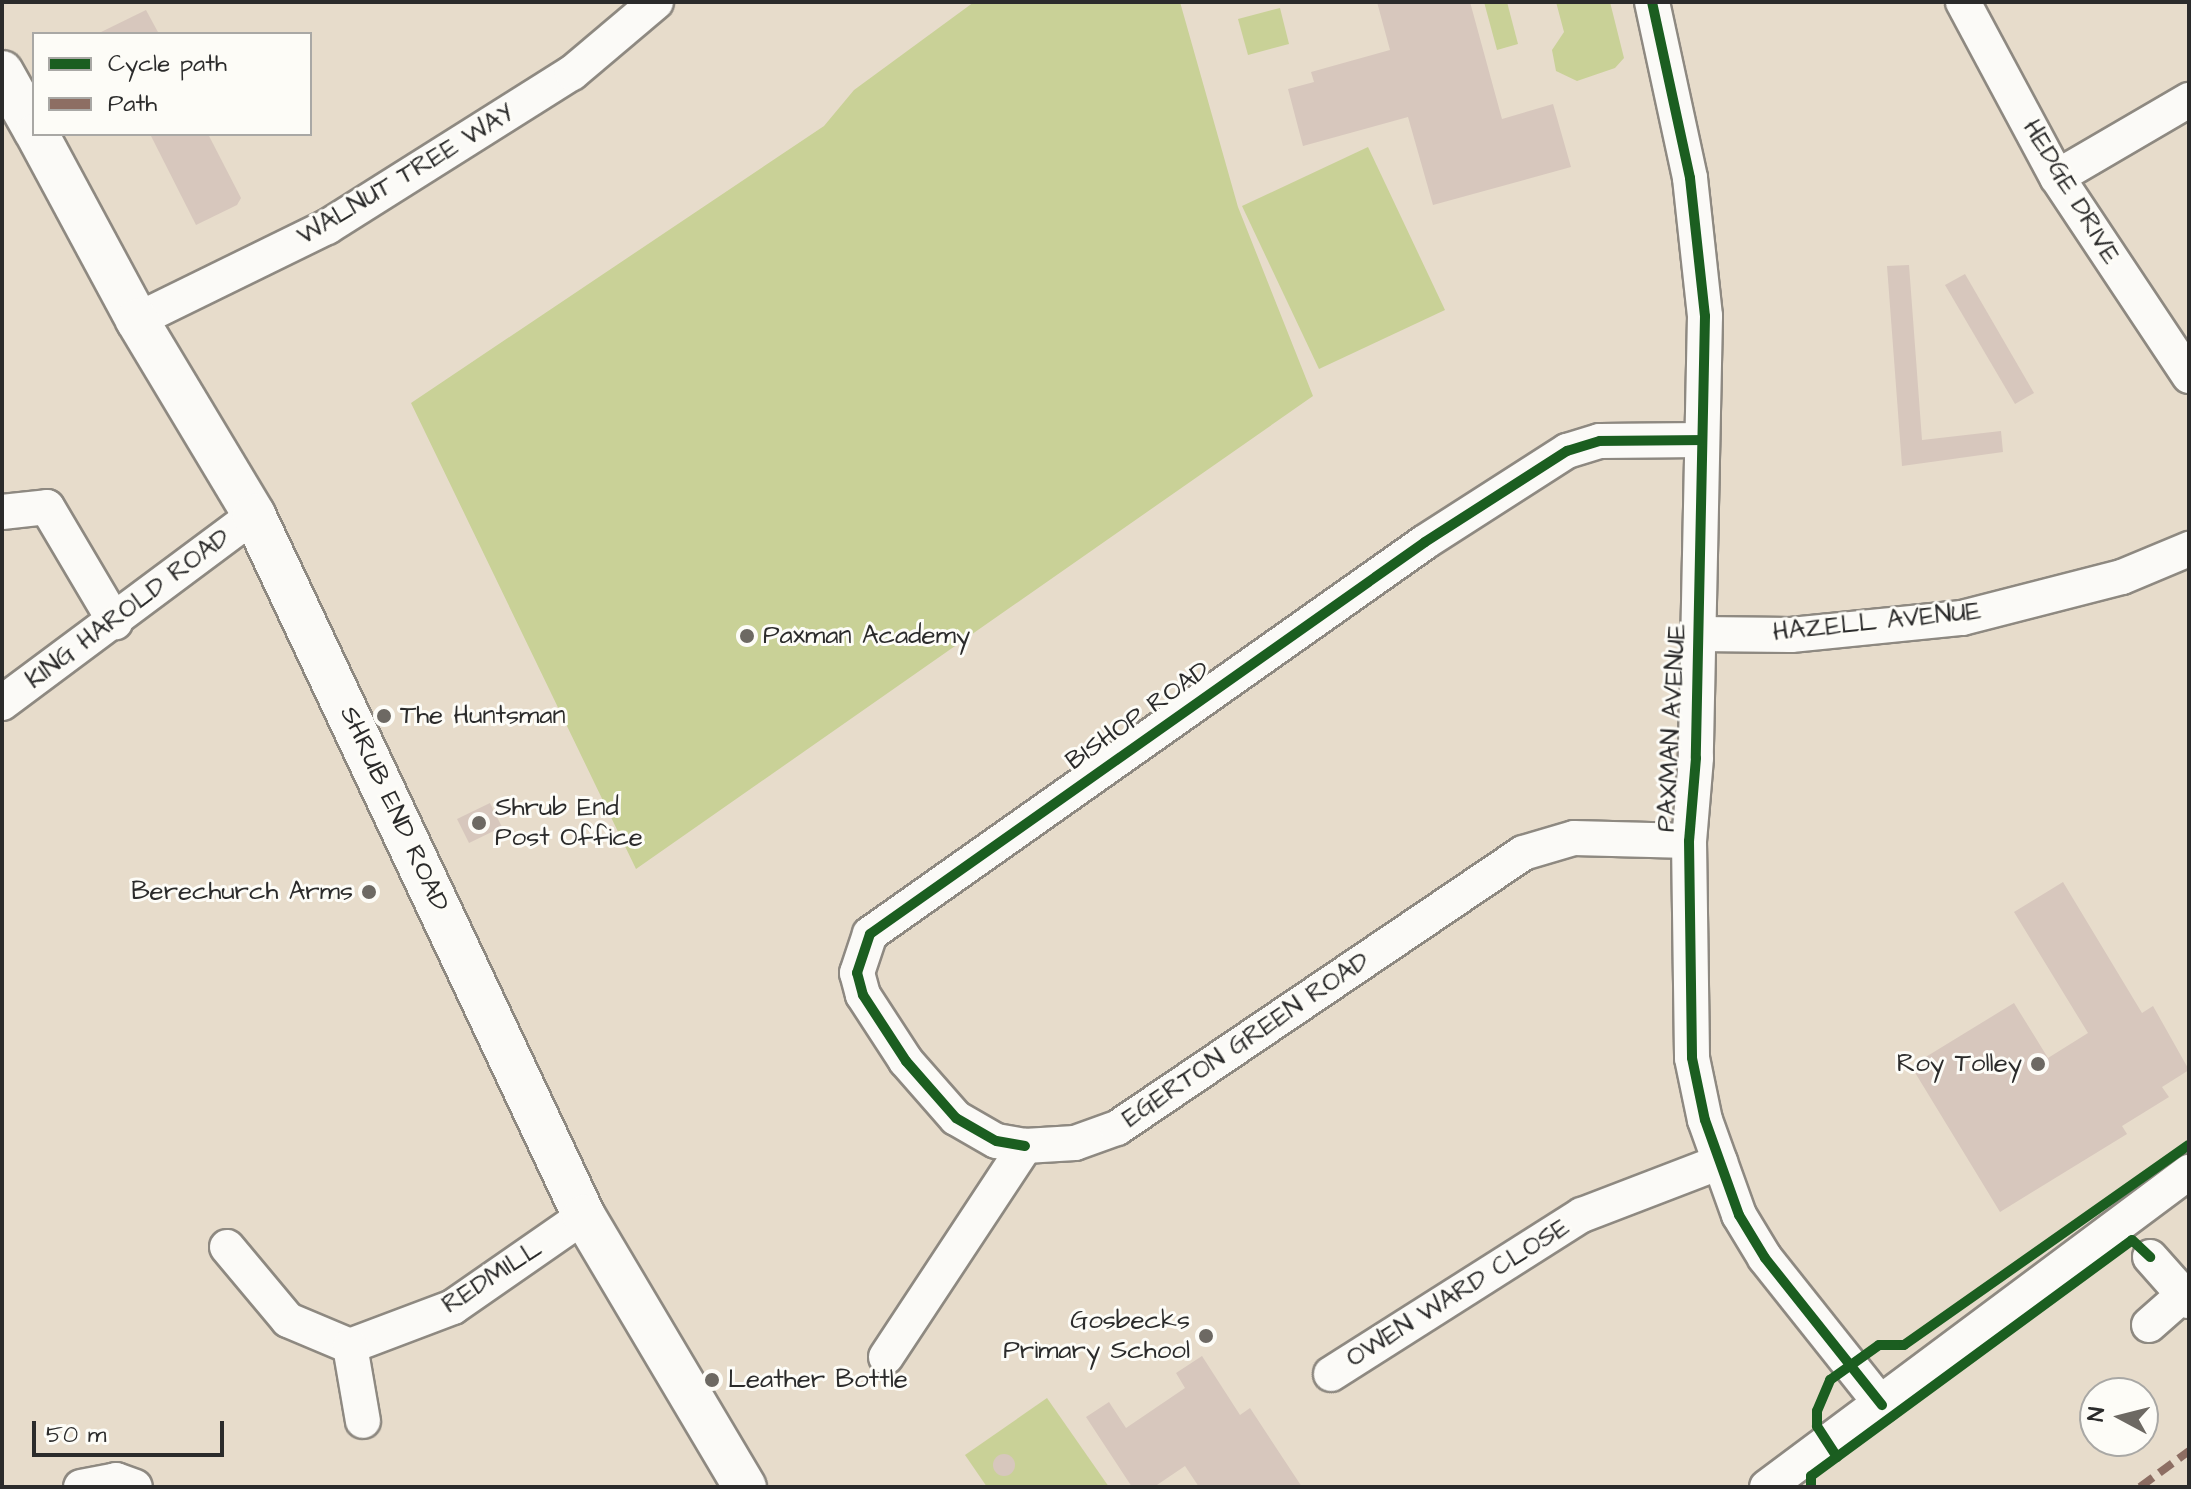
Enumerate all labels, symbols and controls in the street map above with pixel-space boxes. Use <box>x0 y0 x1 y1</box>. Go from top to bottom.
legend <box>32 32 312 136</box>
text: Cycle path <box>108 47 227 81</box>
text: Path <box>108 87 157 121</box>
street label: WALNUT TREE WAY <box>292 98 520 252</box>
street label: HEDGE DRIVE <box>2016 114 2126 270</box>
street label: KING HAROLD ROAD <box>20 522 236 696</box>
street label: HAZELL AVENUE <box>1771 596 1983 648</box>
place label: Paxman Academy <box>763 620 970 652</box>
street label: PAXMAN AVENUE <box>1651 623 1693 833</box>
marker: Paxman Academy <box>738 627 756 645</box>
street label: BISHOP ROAD <box>1060 655 1216 777</box>
place label: The Huntsman <box>400 700 566 732</box>
street label: SHRUB END ROAD <box>333 701 455 917</box>
marker: The Huntsman <box>375 707 393 725</box>
place label: Shrub End Post Office <box>495 792 643 854</box>
marker: Shrub End Post Office <box>470 814 488 832</box>
place label: Berechurch Arms <box>131 876 353 908</box>
marker: Berechurch Arms <box>360 883 378 901</box>
street label: EGERTON GREEN ROAD <box>1117 946 1375 1134</box>
place label: Roy Tolley <box>1897 1048 2022 1080</box>
marker: Roy Tolley <box>2029 1055 2047 1073</box>
street label: OWEN WARD CLOSE <box>1341 1212 1575 1374</box>
street label: REDMILL <box>436 1233 548 1321</box>
place label: Gosbecks Primary School <box>1003 1305 1190 1366</box>
marker: Gosbecks Primary School <box>1197 1327 1215 1345</box>
place label: Leather Bottle <box>728 1364 908 1396</box>
marker: Leather Bottle <box>703 1371 721 1389</box>
north arrow <box>2079 1377 2159 1457</box>
scale bar <box>36 1405 228 1455</box>
text: N <box>2080 1406 2113 1423</box>
text: 50 m <box>46 1418 106 1452</box>

